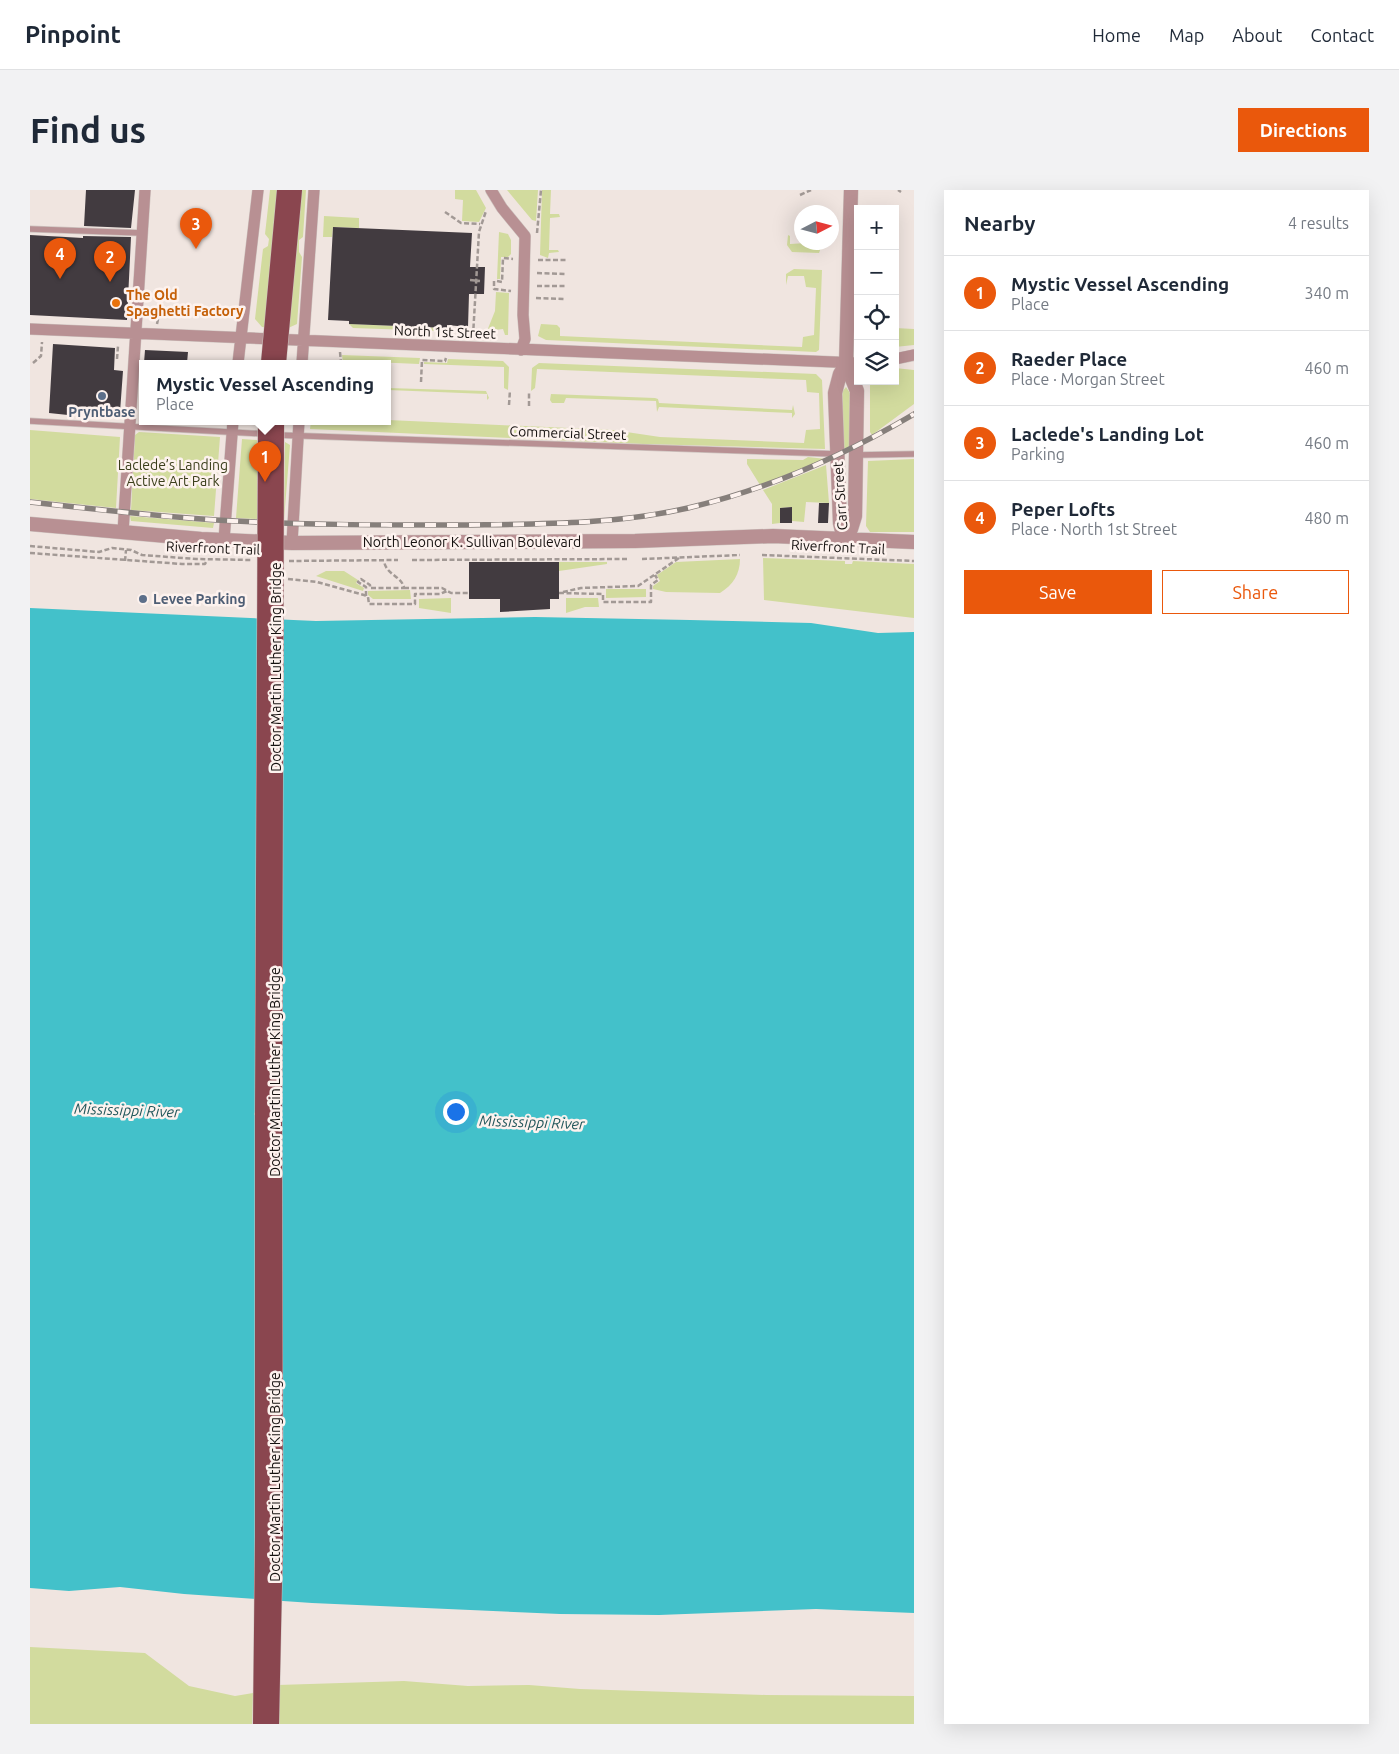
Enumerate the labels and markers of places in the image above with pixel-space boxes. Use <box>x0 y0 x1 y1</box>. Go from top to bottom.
pin: 3 <box>180 208 212 249</box>
pin: 4 <box>44 238 76 279</box>
pin: 2 <box>94 241 126 282</box>
place label: The Old Spaghetti Factory <box>126 287 244 319</box>
marker: The Old Spaghetti Factory <box>110 297 122 309</box>
marker: Pryntbase <box>96 390 108 402</box>
place label: Pryntbase <box>68 404 136 420</box>
pin: 1 <box>249 441 281 482</box>
place label: Levee Parking <box>153 591 246 607</box>
marker: Levee Parking <box>137 593 149 605</box>

